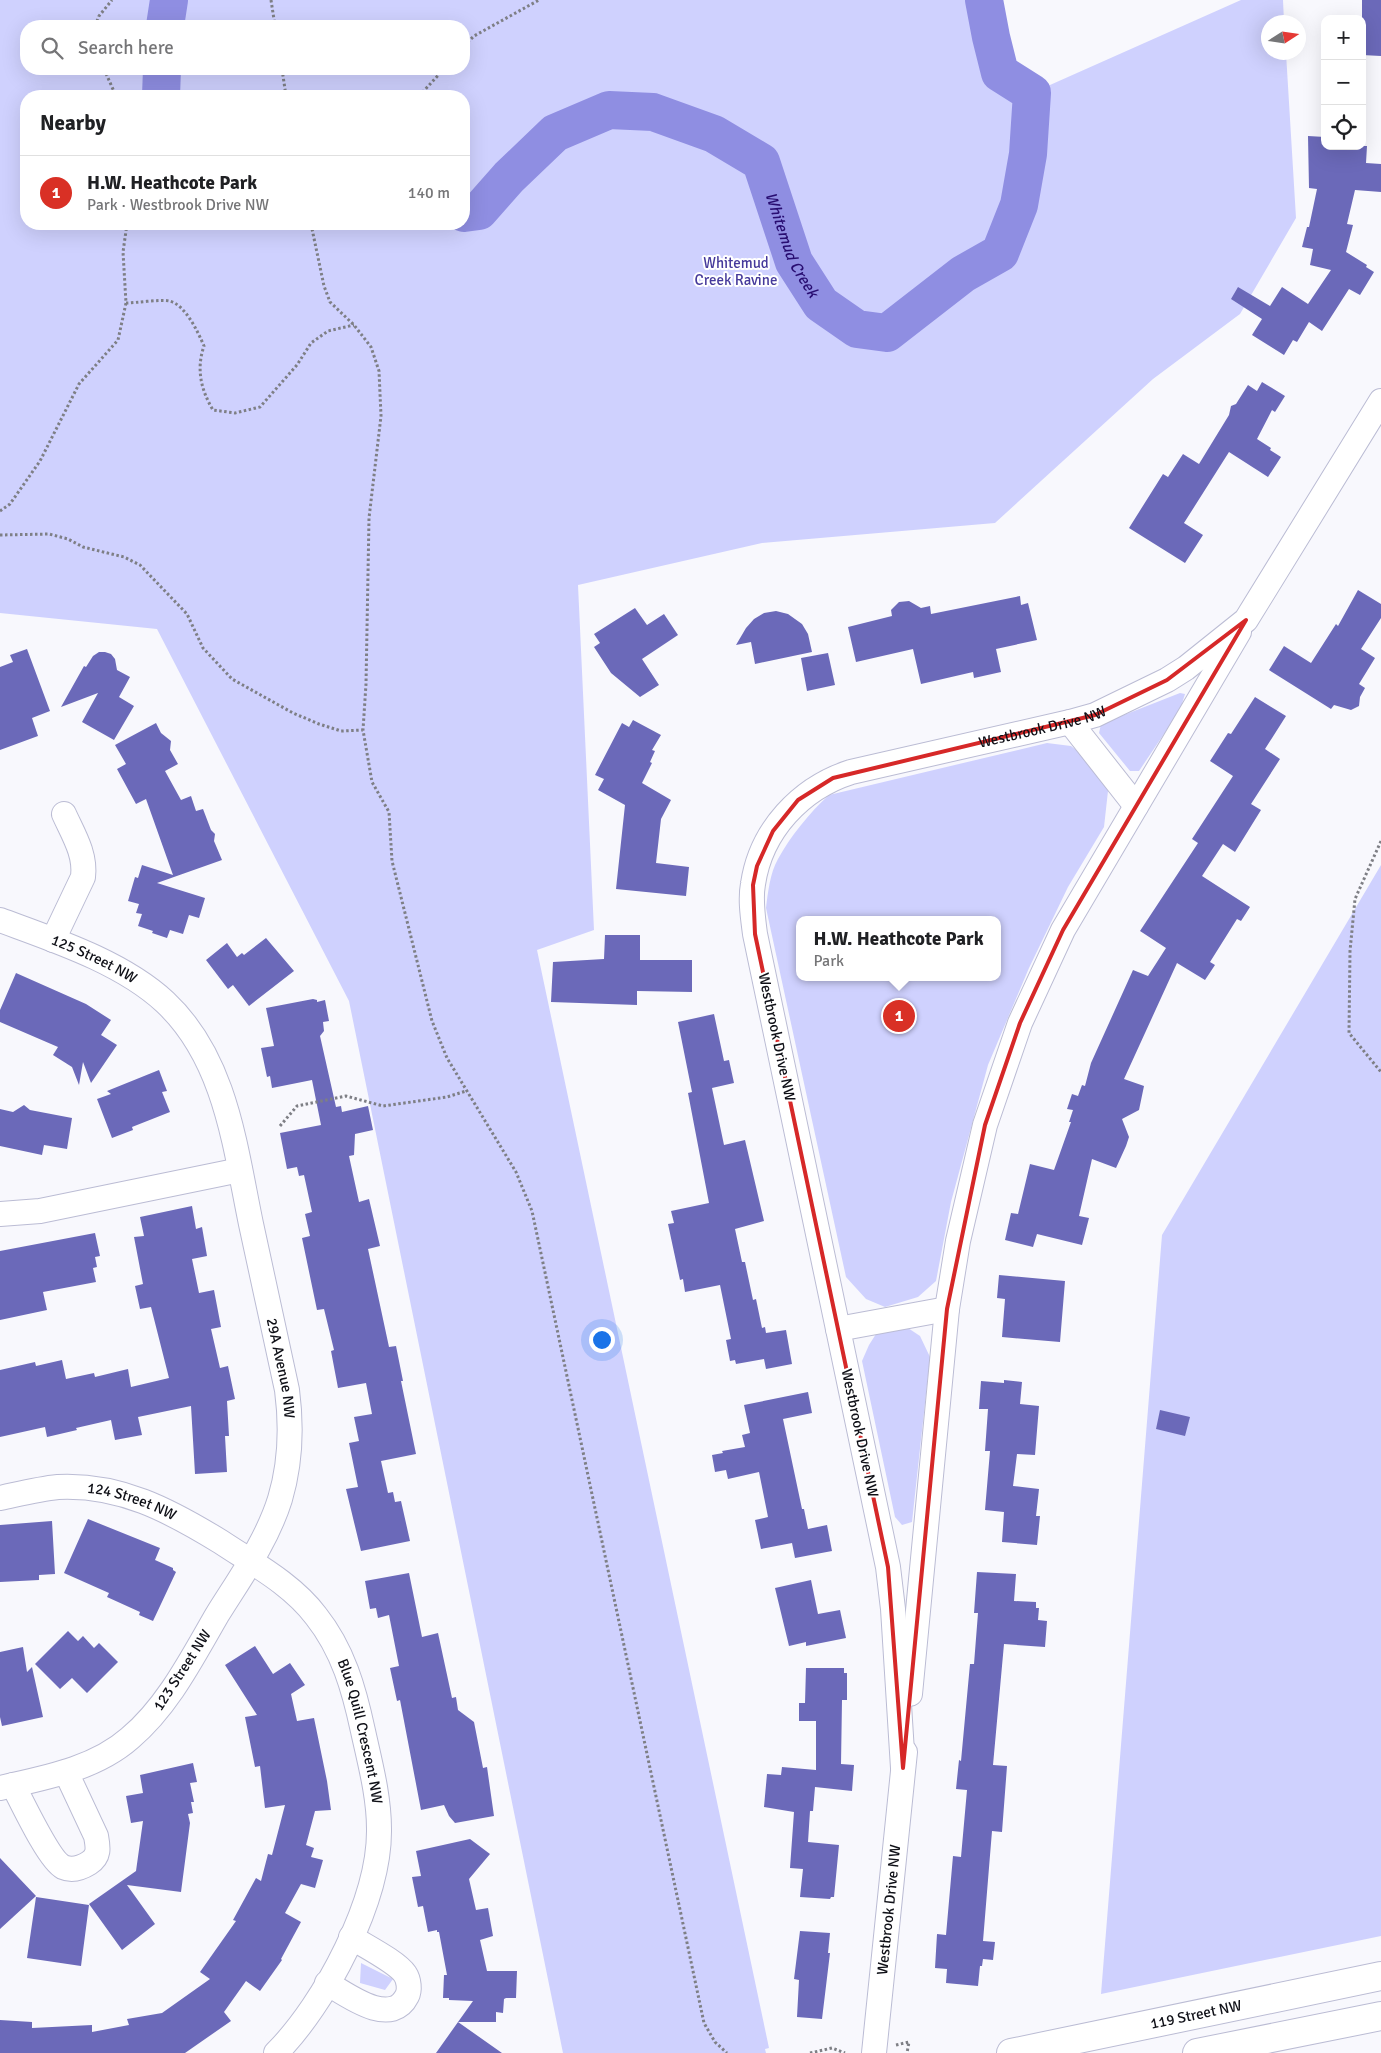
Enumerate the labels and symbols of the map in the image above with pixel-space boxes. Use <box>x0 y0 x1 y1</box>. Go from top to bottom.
north arrow <box>1261 15 1306 60</box>
water label: Whitemud Creek <box>761 190 824 303</box>
park label: Whitemud Creek Ravine <box>695 254 777 289</box>
street label: Westbrook Drive NW <box>977 702 1110 752</box>
street label: 125 Street NW <box>49 931 141 987</box>
street label: Westbrook Drive NW <box>755 971 799 1103</box>
pin: 1 <box>883 997 915 1035</box>
street label: 29A Avenue NW <box>263 1316 299 1419</box>
your location <box>589 1327 615 1353</box>
street label: Westbrook Drive NW <box>838 1367 882 1499</box>
street label: 124 Street NW <box>86 1479 180 1524</box>
street label: 123 Street NW <box>149 1626 215 1714</box>
street label: Blue Quill Crescent NW <box>333 1656 386 1805</box>
street label: Westbrook Drive NW <box>873 1843 904 1976</box>
street label: 119 Street NW <box>1149 1996 1244 2033</box>

